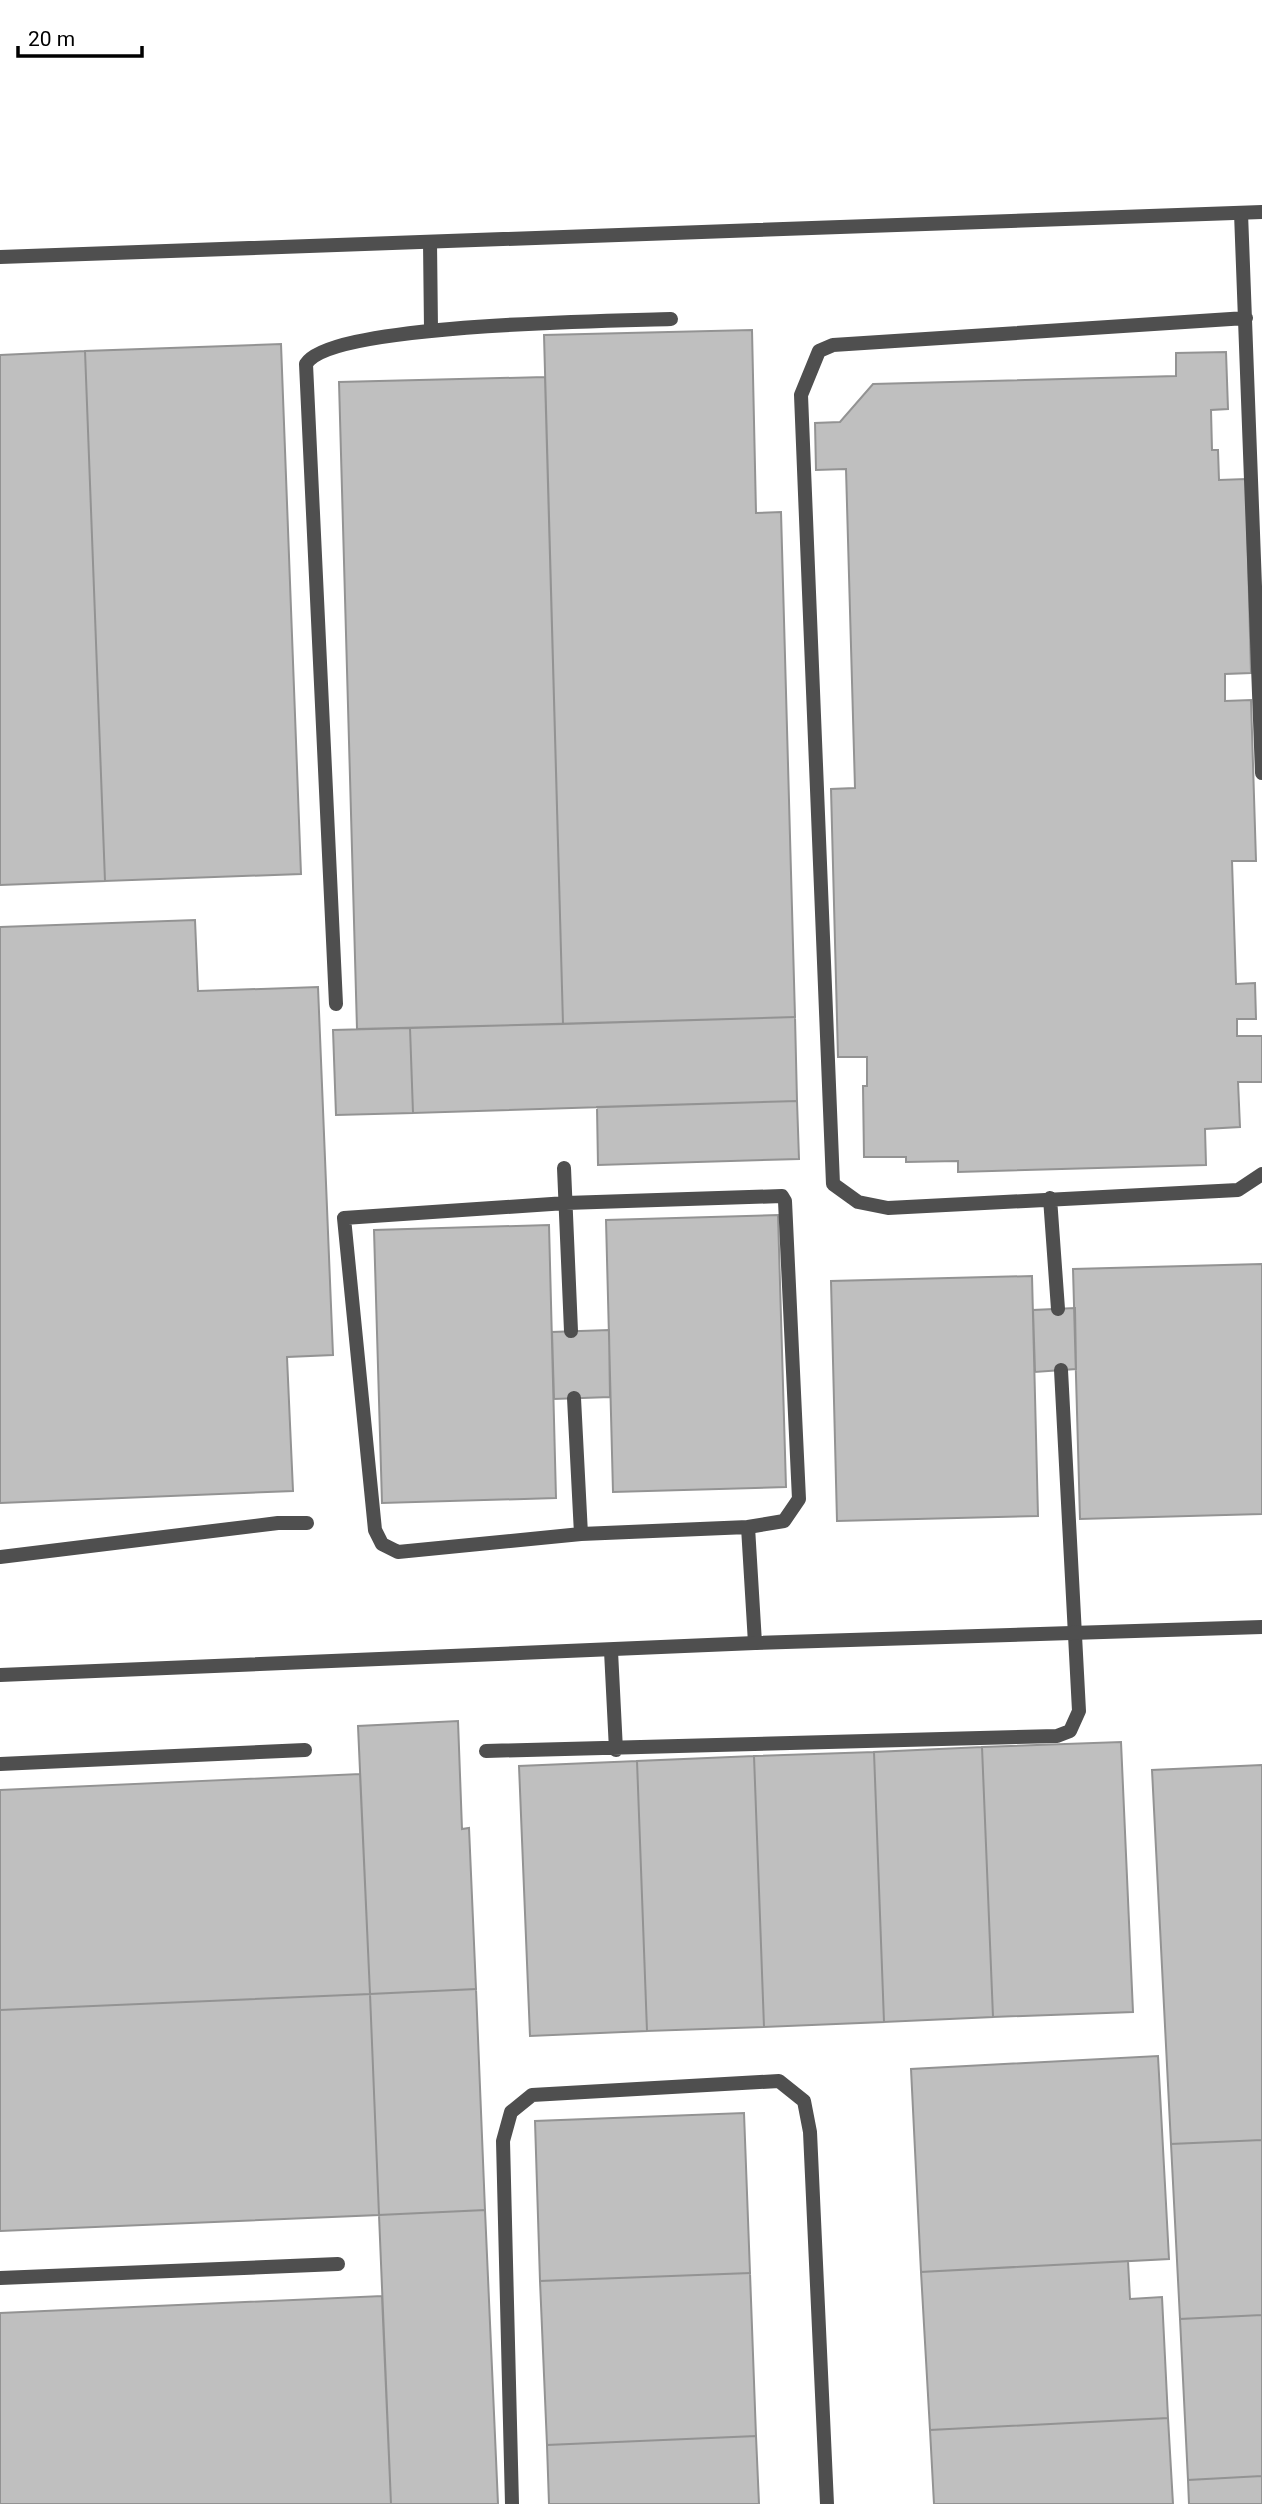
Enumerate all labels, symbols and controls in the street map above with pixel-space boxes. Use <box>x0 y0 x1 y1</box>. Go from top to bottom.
scale bar <box>18 14 142 58</box>
text: 20 m <box>28 27 75 51</box>

